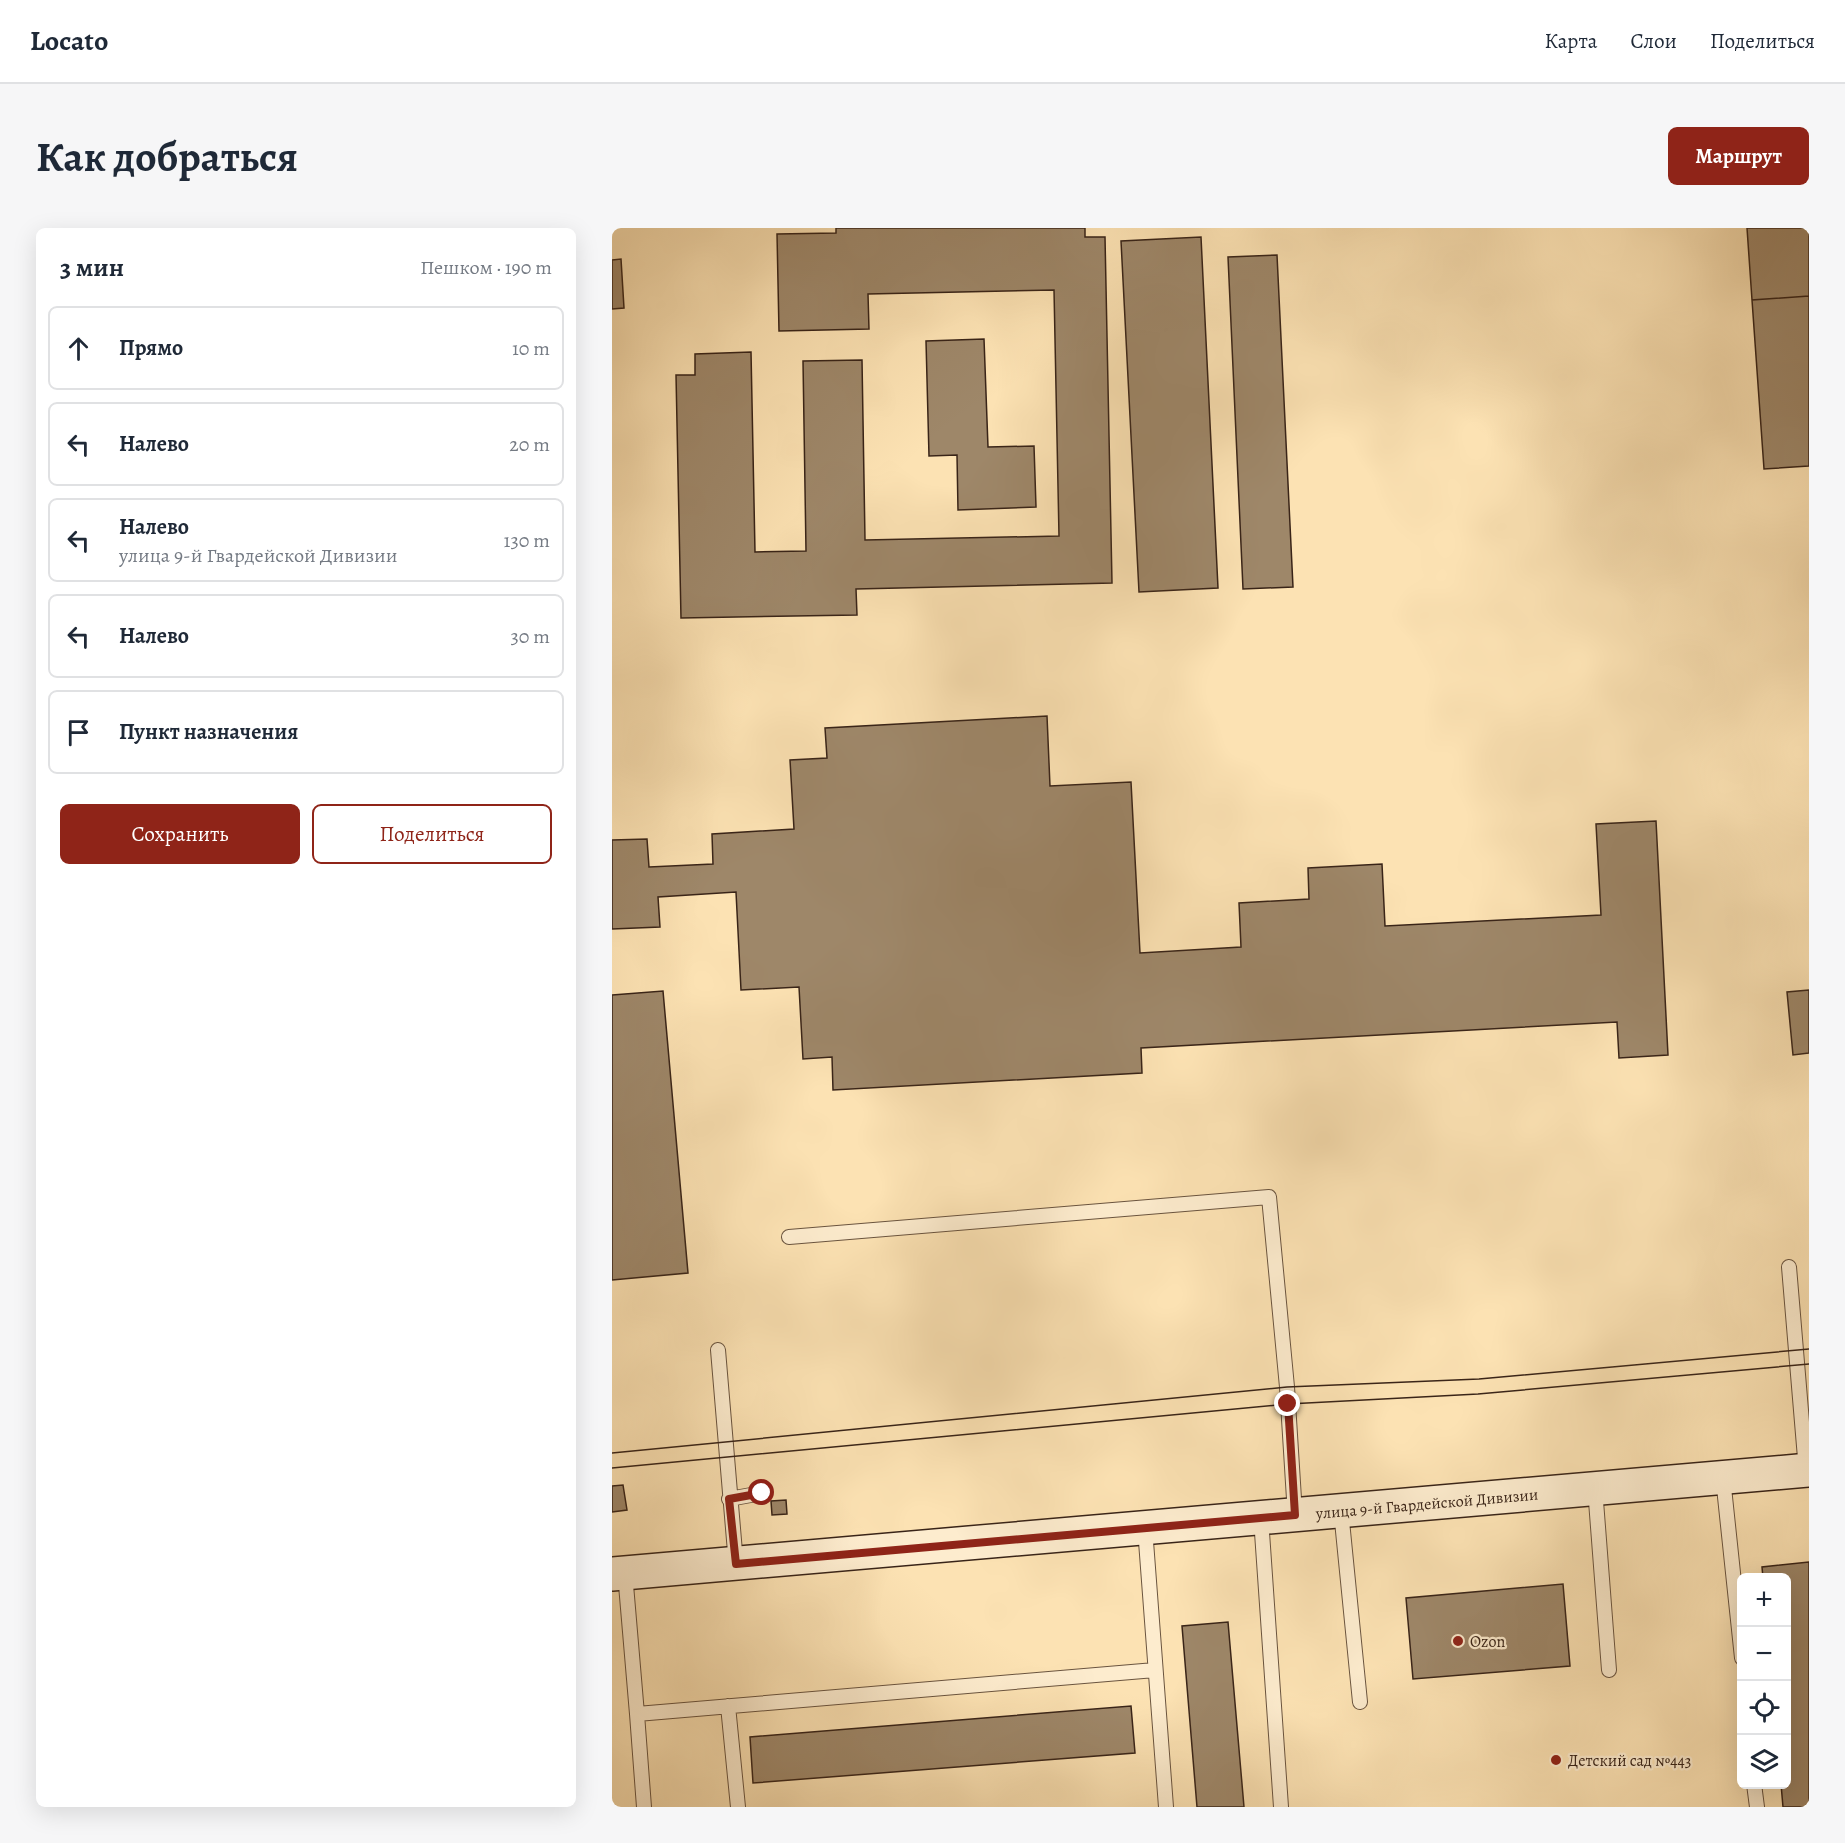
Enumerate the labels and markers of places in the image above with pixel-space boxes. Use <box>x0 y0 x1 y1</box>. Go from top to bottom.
place label: Ozon <box>1470 1631 1505 1653</box>
marker: Ozon <box>1451 1634 1465 1648</box>
place label: Детский сад №443 <box>1568 1750 1691 1772</box>
marker: Детский сад №443 <box>1549 1753 1563 1767</box>

